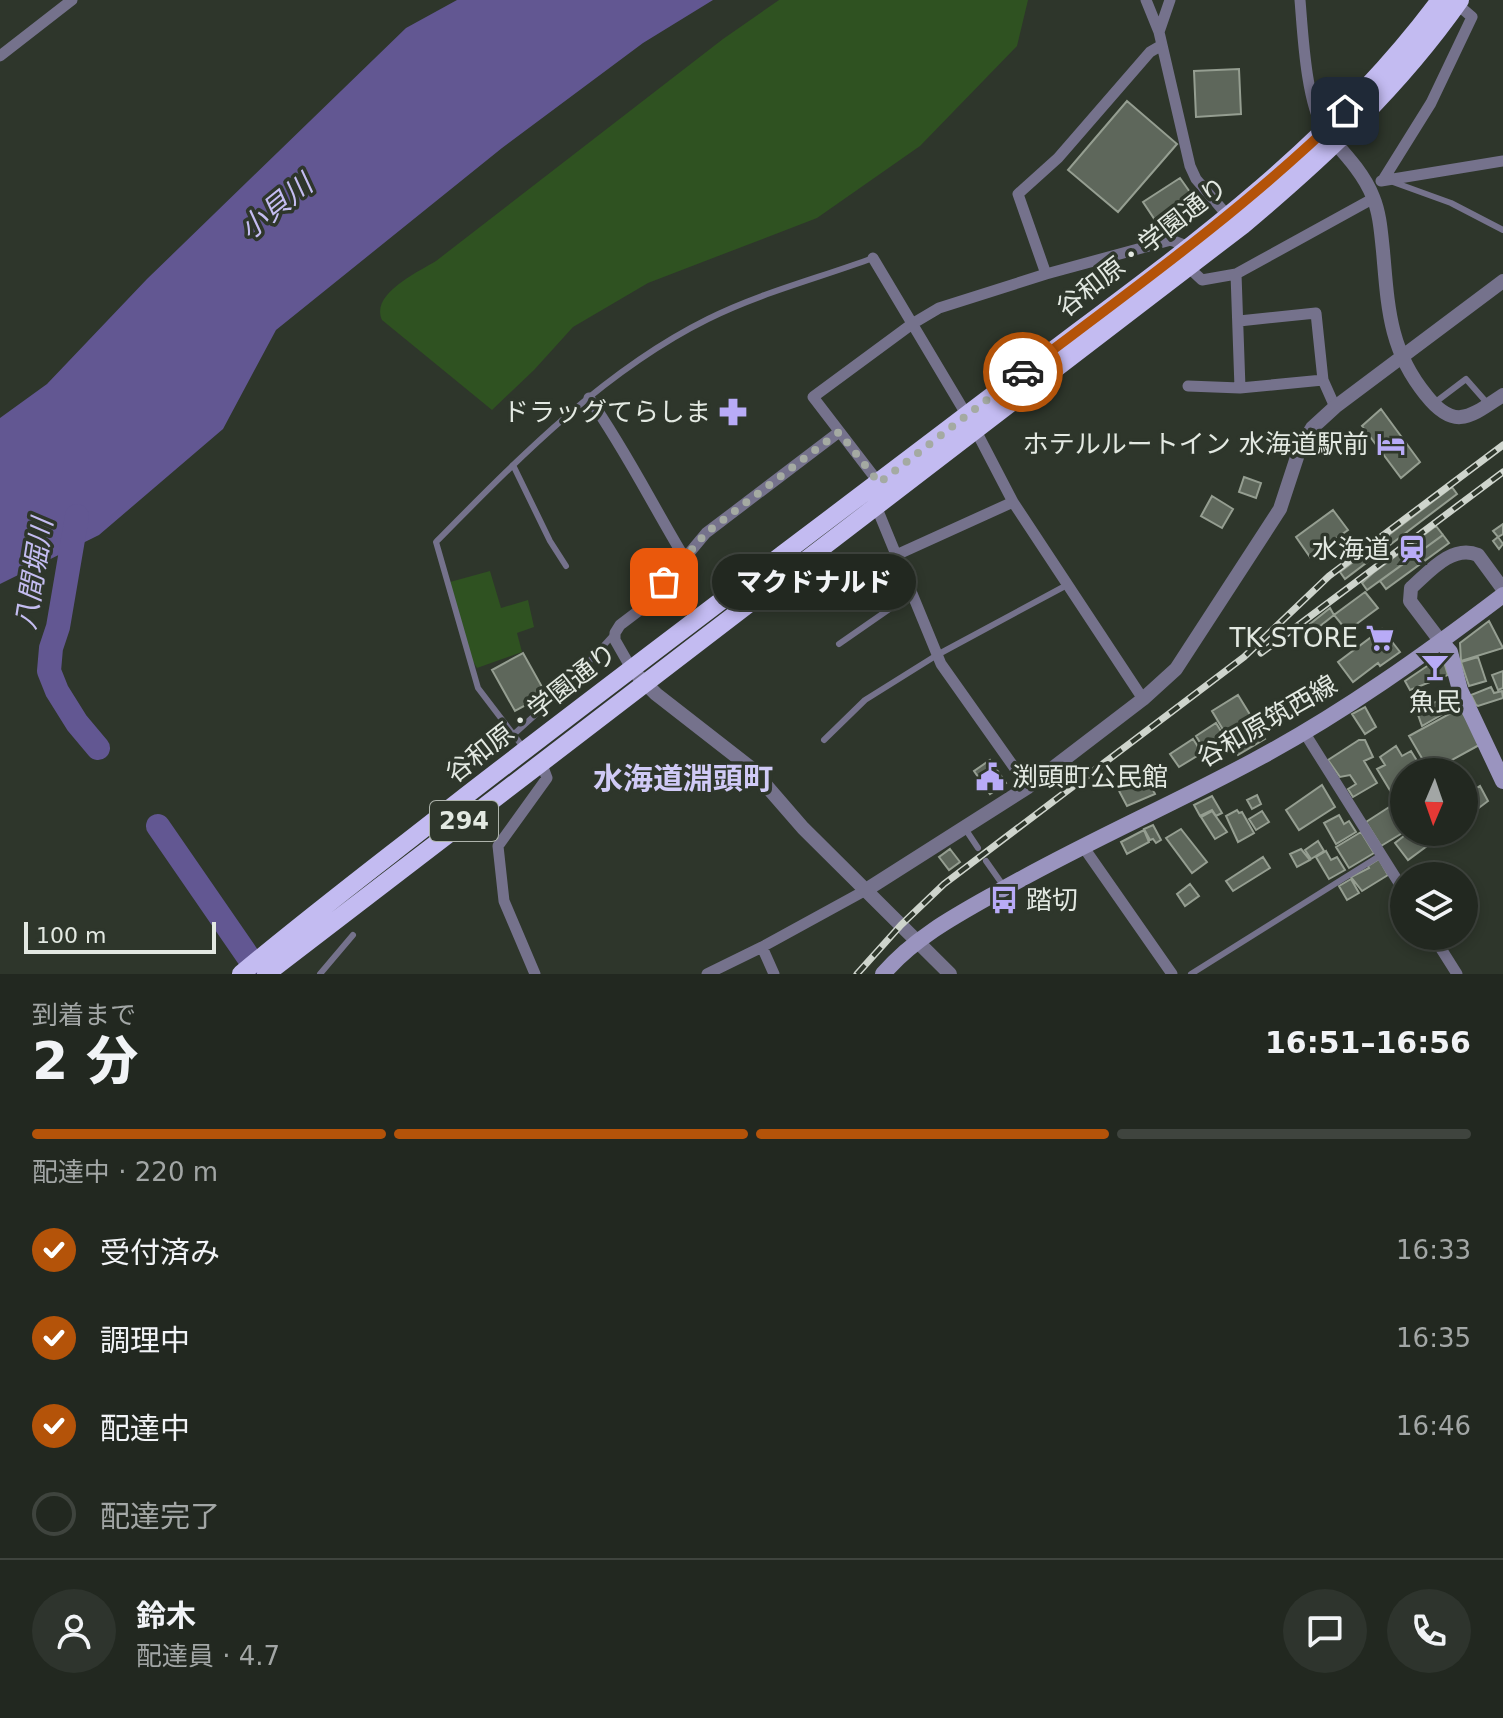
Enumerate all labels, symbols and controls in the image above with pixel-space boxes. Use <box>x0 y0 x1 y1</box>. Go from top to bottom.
pin <box>1311 77 1379 145</box>
icon: home <box>1323 89 1367 133</box>
water label: 小貝川 <box>233 166 321 246</box>
street label: 谷和原・学園通り <box>1051 171 1233 323</box>
courier <box>983 332 1063 412</box>
icon: car <box>1001 350 1045 394</box>
place label: ドラッグてらしま <box>503 397 711 427</box>
pharmacy icon: ドラッグてらしま <box>718 397 748 427</box>
place label: ホテルルートイン 水海道駅前 <box>1023 429 1369 459</box>
hotel icon: ホテルルートイン 水海道駅前 <box>1376 429 1406 459</box>
water label: 八間堀川 <box>9 513 60 632</box>
place label: 水海道 <box>1312 534 1390 564</box>
station icon: 水海道 <box>1397 534 1427 564</box>
pin <box>630 548 698 616</box>
callout: マクドナルド <box>712 554 916 610</box>
icon: bag <box>642 560 686 604</box>
text: マクドナルド <box>736 567 892 597</box>
place label: TK STORE <box>1228 623 1358 653</box>
supermarket icon: TK STORE <box>1365 623 1395 653</box>
street label: 谷和原・学園通り <box>440 637 622 789</box>
bar icon: 魚民 <box>1420 652 1450 682</box>
street label: 谷和原筑西線 <box>1192 669 1342 773</box>
place label: 魚民 <box>1409 687 1461 717</box>
north arrow <box>1390 758 1478 846</box>
map controls <box>1390 758 1478 950</box>
district label: 水海道淵頭町 <box>593 761 773 796</box>
public building icon: 渕頭町公民館 <box>975 762 1005 792</box>
place label: 渕頭町公民館 <box>1012 762 1168 792</box>
road number: 294 <box>430 801 498 841</box>
button: layers <box>1390 862 1478 950</box>
bus stop icon: 踏切 <box>989 885 1019 915</box>
place label: 踏切 <box>1026 885 1078 915</box>
scale bar <box>24 918 216 954</box>
text: 100 m <box>36 923 106 948</box>
text: 到着まで <box>32 1000 136 1030</box>
text: 16:51–16:56 <box>1265 1025 1471 1060</box>
text: 2 分 <box>32 1031 138 1091</box>
text: 配達中 · 220 m <box>32 1157 218 1187</box>
icon: check <box>32 1228 76 1272</box>
text: 受付済み <box>100 1235 220 1270</box>
text: 16:33 <box>1396 1235 1471 1265</box>
icon: check <box>32 1316 76 1360</box>
text: 調理中 <box>100 1323 190 1358</box>
text: 16:35 <box>1396 1323 1471 1353</box>
icon: check <box>32 1404 76 1448</box>
text: 配達中 <box>100 1411 190 1446</box>
text: 16:46 <box>1396 1411 1471 1441</box>
text: 配達完了 <box>100 1499 220 1534</box>
button: person <box>32 1589 116 1673</box>
button: chat <box>1283 1589 1367 1673</box>
button: phone <box>1387 1589 1471 1673</box>
text: 鈴木 <box>136 1598 196 1633</box>
text: 配達員 · 4.7 <box>136 1641 280 1671</box>

